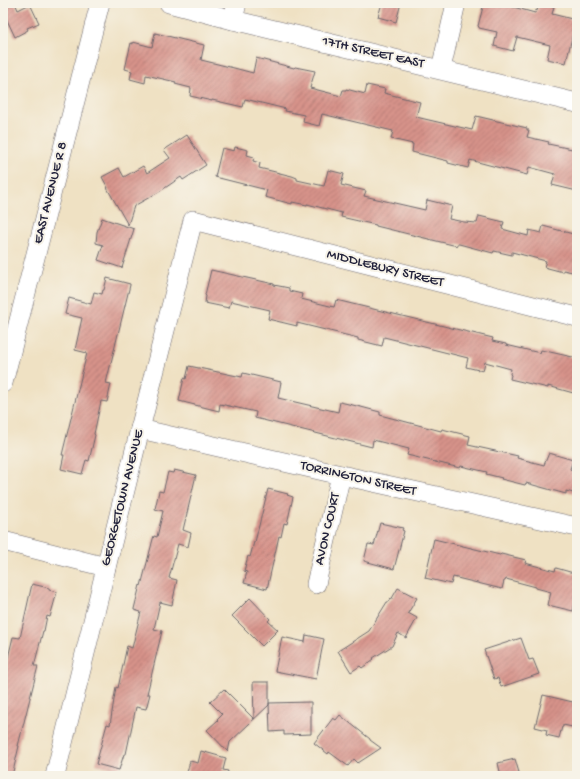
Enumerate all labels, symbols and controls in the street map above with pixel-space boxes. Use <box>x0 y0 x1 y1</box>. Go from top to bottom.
street label: 17TH STREET EAST <box>320 33 426 73</box>
street label: EAST AVENUE R 8 <box>30 140 72 246</box>
street label: MIDDLEBURY STREET <box>325 246 446 292</box>
street label: GEORGETOWN AVENUE <box>98 427 148 568</box>
street label: TORRINGTON STREET <box>298 457 418 501</box>
street label: AVON COURT <box>311 491 345 567</box>

